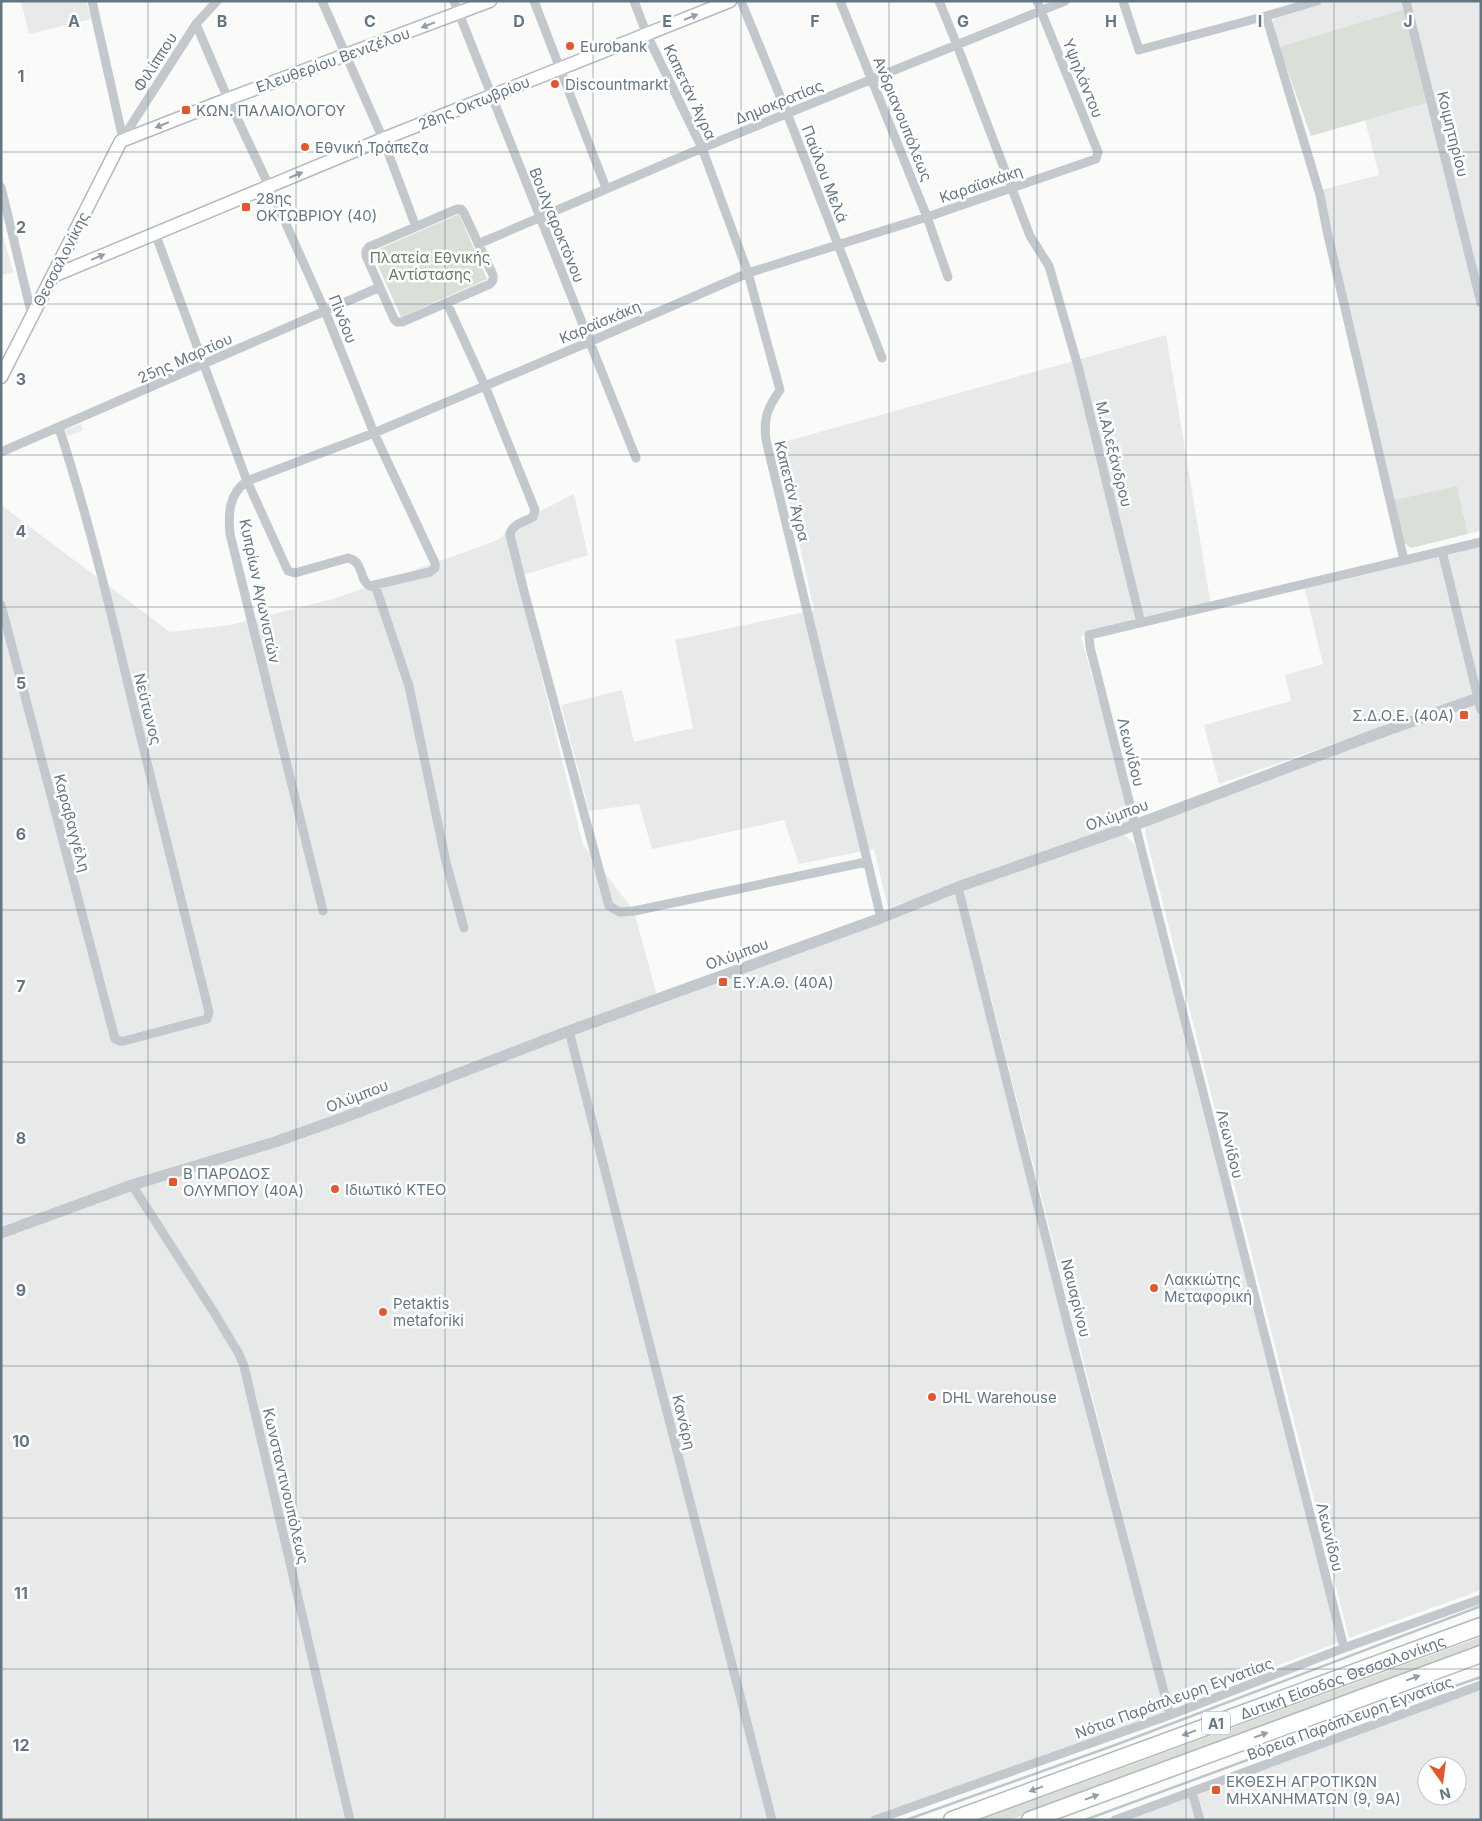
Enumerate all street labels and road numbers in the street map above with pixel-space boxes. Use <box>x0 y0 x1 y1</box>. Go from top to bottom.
street label: Ελευθερίου Βενιζέλου <box>253 23 413 97</box>
street label: Φιλίππου <box>129 29 181 95</box>
street label: Υψηλάντου <box>1058 36 1108 120</box>
street label: Καπετάν Άγρα <box>660 41 720 143</box>
street label: Ανδριανουπόλεως <box>869 54 937 184</box>
street label: 28ης Οκτωβρίου <box>415 72 533 134</box>
street label: Δημοκρατίας <box>732 76 826 128</box>
street label: Κοιμητηρίου <box>1433 89 1473 179</box>
street label: Παύλου Μελά <box>798 123 852 225</box>
street label: Καραϊσκάκη <box>937 161 1025 207</box>
street label: Βουλγαροκτόνου <box>525 165 589 285</box>
street label: Θεσσαλονίκης <box>29 208 93 310</box>
street label: Πίνδου <box>325 292 361 346</box>
street label: Καραϊσκάκη <box>556 296 644 348</box>
street label: 25ης Μαρτίου <box>135 329 235 387</box>
street label: Μ.Αλεξάνδρου <box>1092 399 1136 509</box>
street label: Καπετάν Άγρα <box>770 439 814 543</box>
street label: Κυπρίων Αγωνιστών <box>235 517 285 665</box>
street label: Νεύτωνος <box>130 671 166 747</box>
street label: Λεωνίδου <box>1113 716 1149 788</box>
street label: Καραβαγγέλη <box>50 772 94 874</box>
street label: Ολύμπου <box>1083 795 1151 835</box>
street label: Ολύμπου <box>703 934 771 974</box>
street label: Ολύμπου <box>323 1075 391 1117</box>
street label: Λεωνίδου <box>1212 1108 1248 1180</box>
street label: Ναυαρίνου <box>1057 1257 1095 1339</box>
street label: Κανάρη <box>668 1393 700 1451</box>
street label: Κωνσταντινουπόλεως <box>259 1406 313 1566</box>
street label: Λεωνίδου <box>1312 1501 1348 1573</box>
street label: Δυτική Είσοδος Θεσσαλονίκης <box>1237 1630 1448 1723</box>
street label: Νότια Παράπλευρη Εγνατίας <box>1072 1653 1276 1743</box>
street label: Βόρεια Παράπλευρη Εγνατίας <box>1244 1672 1456 1764</box>
road number: Α1 <box>1202 1712 1230 1735</box>

